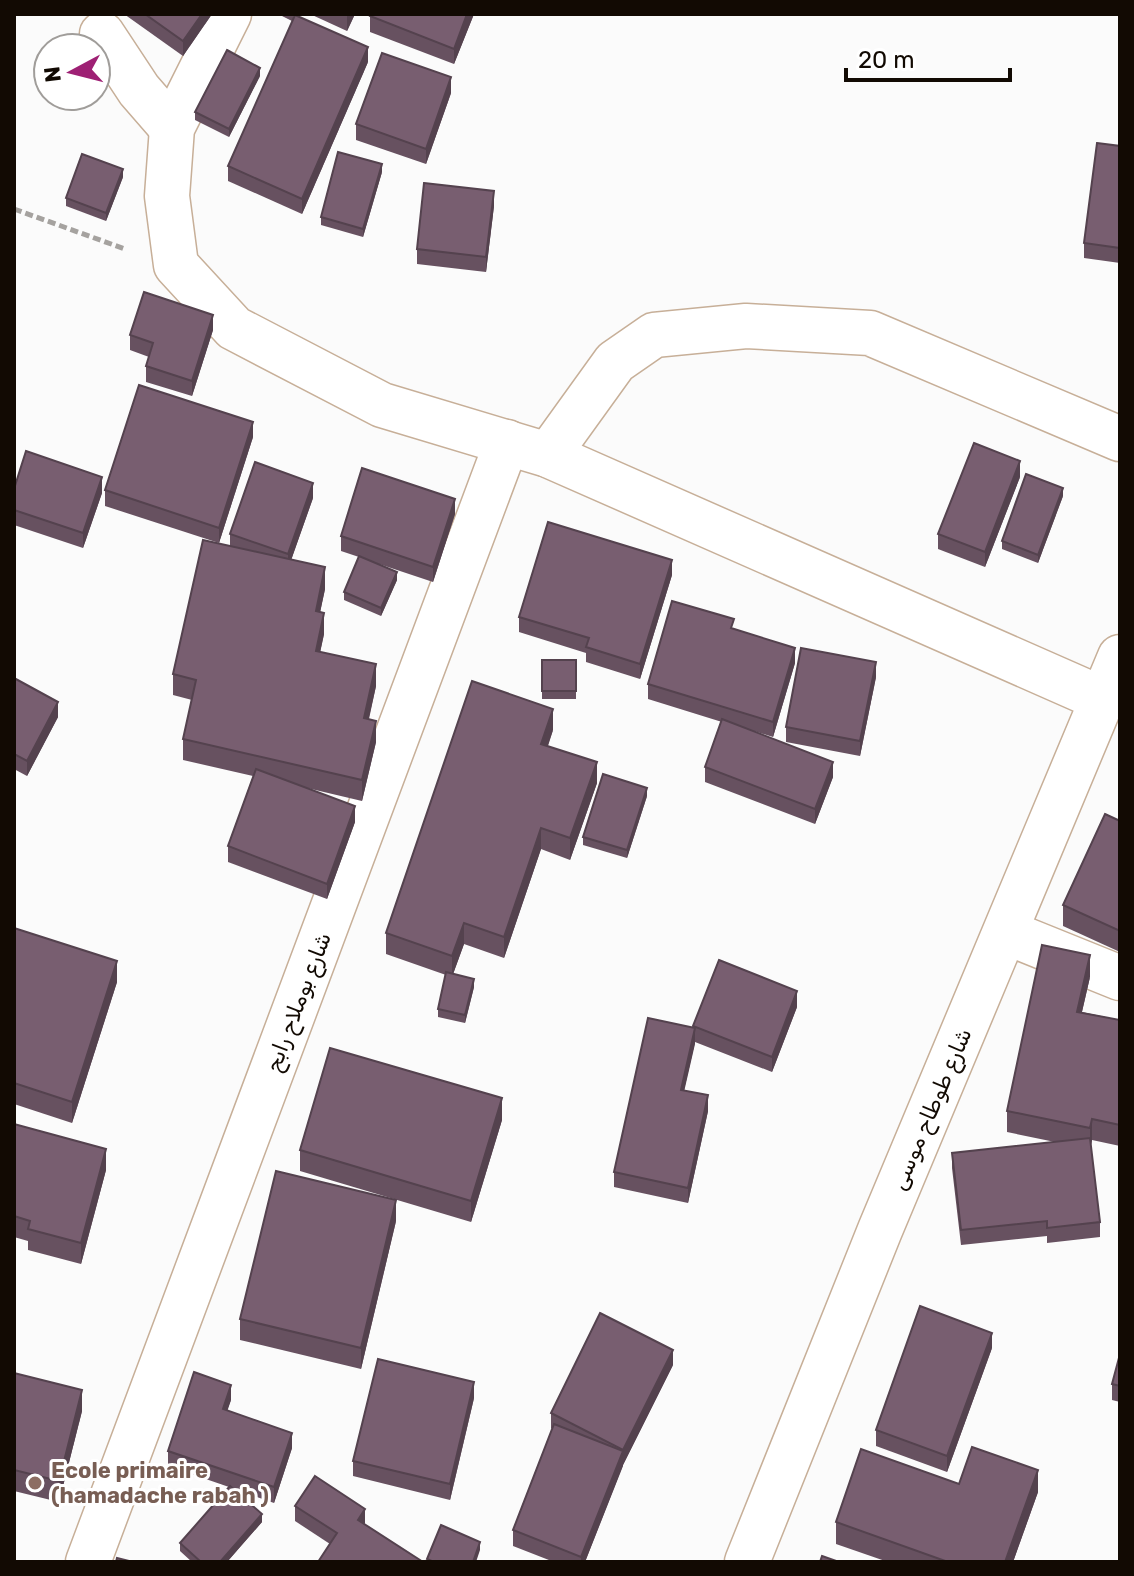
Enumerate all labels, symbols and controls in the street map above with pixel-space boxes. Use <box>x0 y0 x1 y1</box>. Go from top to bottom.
north arrow <box>32 32 112 112</box>
scale bar <box>846 32 1010 82</box>
text: 20 m <box>858 46 915 74</box>
text: N <box>38 65 67 84</box>
street label: شارع بوملاح رابح <box>259 929 339 1076</box>
street label: شارع طوطاح موسى <box>885 1024 979 1195</box>
place label: Ecole primaire (hamadache rabah ) <box>51 1457 269 1509</box>
marker: Ecole primaire (hamadache rabah ) <box>26 1474 44 1492</box>

